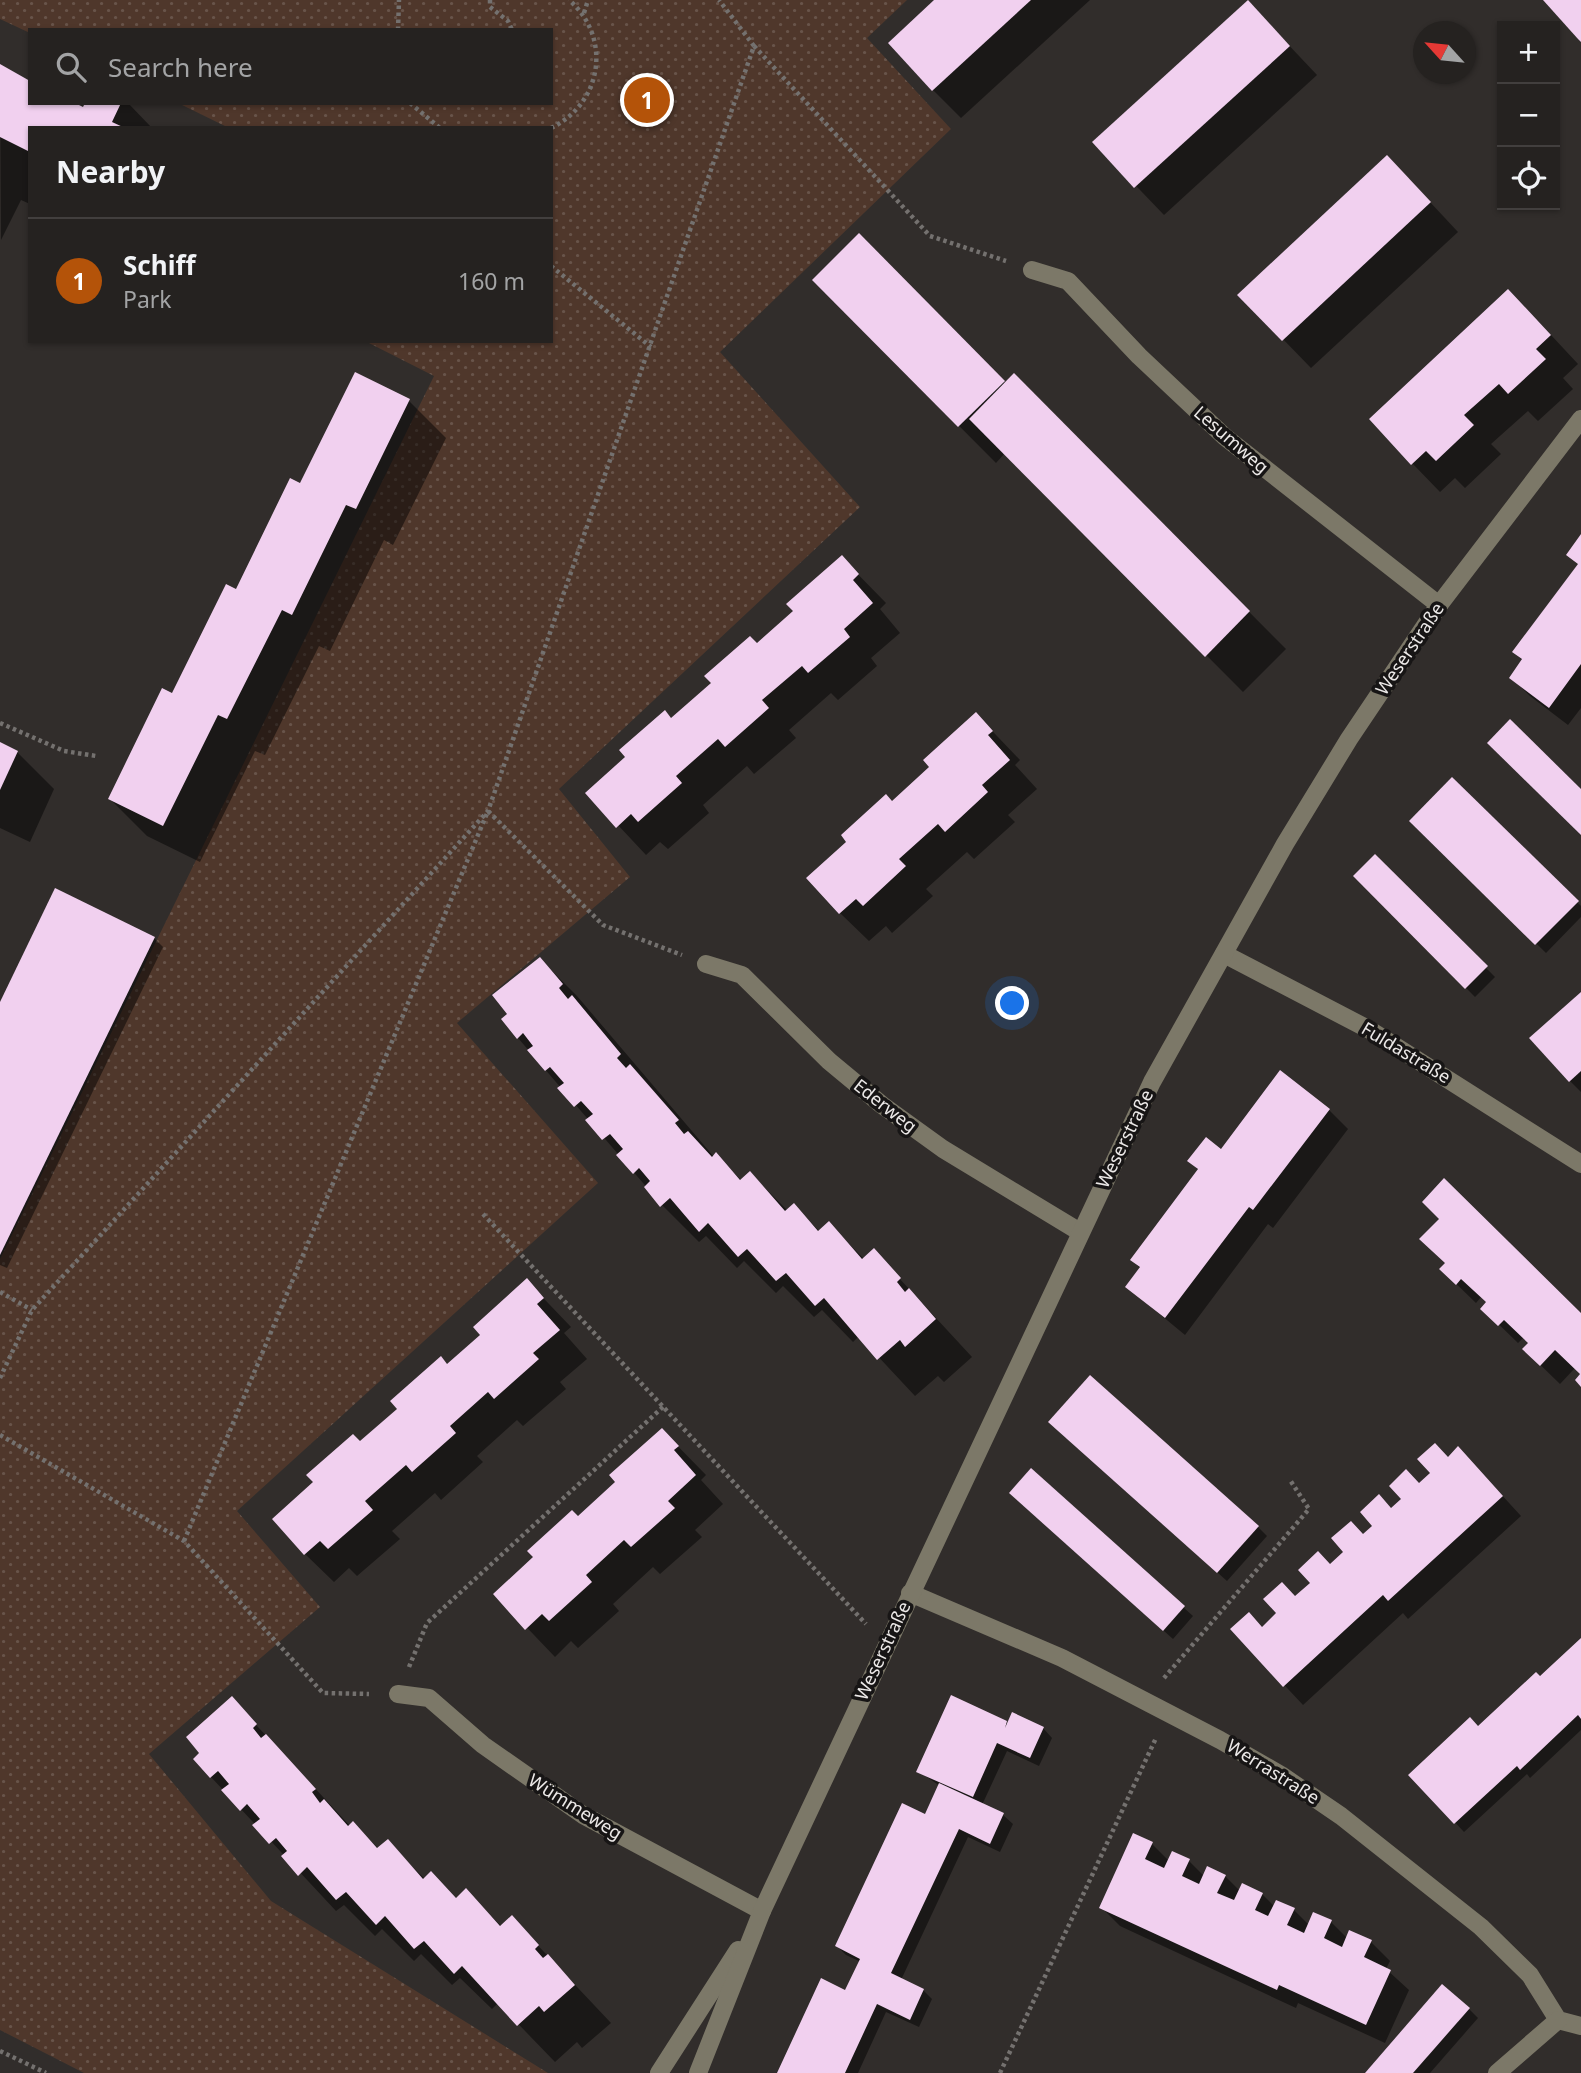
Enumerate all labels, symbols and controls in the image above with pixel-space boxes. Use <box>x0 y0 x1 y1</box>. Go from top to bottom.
north arrow <box>1413 21 1476 84</box>
map controls <box>1497 21 1560 210</box>
button: + <box>1497 21 1560 84</box>
search box <box>28 28 553 105</box>
icon: search <box>52 48 90 86</box>
text: Search here <box>108 49 253 85</box>
pin: 1 <box>624 74 670 126</box>
button: − <box>1497 84 1560 147</box>
button: locate <box>1497 147 1560 210</box>
text: Nearby <box>56 151 165 192</box>
text: Schiff <box>123 247 196 283</box>
text: 1 <box>72 265 86 297</box>
text: 160 m <box>458 265 525 297</box>
text: Park <box>123 283 172 315</box>
street label: Lesumweg <box>1189 400 1274 478</box>
street label: Weserstraße <box>1369 598 1449 699</box>
your location <box>995 986 1029 1020</box>
street label: Fuldastraße <box>1357 1016 1456 1088</box>
street label: Ederweg <box>849 1073 922 1137</box>
street label: Weserstraße <box>1090 1085 1158 1192</box>
street label: Weserstraße <box>849 1597 915 1704</box>
street label: Werrastraße <box>1223 1733 1324 1809</box>
street label: Wümmeweg <box>524 1768 627 1845</box>

